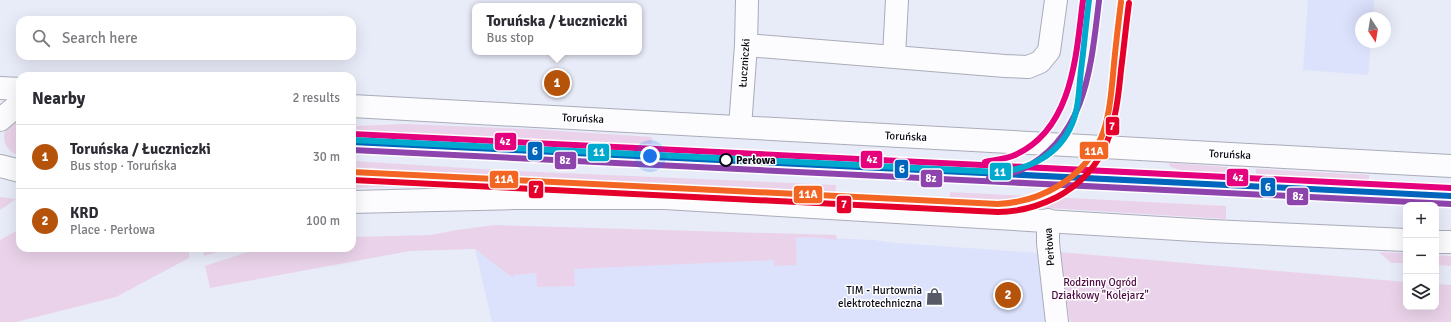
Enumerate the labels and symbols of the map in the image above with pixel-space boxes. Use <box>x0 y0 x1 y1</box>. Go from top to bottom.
north arrow <box>1355 12 1391 48</box>
street label: Łuczniczki <box>736 38 753 88</box>
pin: 1 <box>544 68 570 98</box>
street label: Toruńska <box>562 111 605 126</box>
line badge: 7 <box>1105 116 1120 136</box>
text: 7 <box>1109 120 1115 133</box>
street label: Toruńska <box>885 129 928 144</box>
line badge: 4z <box>494 132 517 151</box>
text: 4z <box>500 135 510 148</box>
line badge: 6 <box>527 141 543 161</box>
line badge: 11A <box>1079 141 1109 160</box>
line badge: 11 <box>587 143 610 162</box>
text: 6 <box>532 145 538 158</box>
text: 11A <box>1085 145 1103 158</box>
text: 11 <box>593 146 605 159</box>
your location <box>640 146 660 166</box>
street label: Toruńska <box>1209 147 1252 162</box>
line badge: 4z <box>860 150 883 169</box>
line badge: 8z <box>554 151 577 170</box>
marker: Perłowa <box>719 153 733 167</box>
text: 4z <box>867 153 877 166</box>
text: 8z <box>560 154 570 167</box>
place label: Perłowa <box>736 154 776 167</box>
line badge: 6 <box>894 159 909 179</box>
line badge: 11 <box>989 162 1012 181</box>
text: 6 <box>899 163 905 176</box>
text: 11 <box>994 166 1006 179</box>
line badge: 4z <box>1226 168 1249 187</box>
line badge: 8z <box>920 169 943 188</box>
line badge: 11A <box>489 170 519 189</box>
text: 4z <box>1233 171 1243 184</box>
text: 8z <box>926 172 936 185</box>
text: 11A <box>495 173 513 186</box>
line badge: 6 <box>1260 177 1276 197</box>
line badge: 7 <box>528 180 544 199</box>
text: 6 <box>1265 181 1271 194</box>
text: 7 <box>533 183 539 196</box>
line badge: 11A <box>793 185 823 204</box>
line badge: 8z <box>1286 187 1309 206</box>
text: 11A <box>799 188 817 201</box>
text: 8z <box>1293 190 1303 203</box>
line badge: 7 <box>836 195 852 214</box>
text: 7 <box>841 198 847 211</box>
street label: Perłowa <box>1042 227 1057 266</box>
park label: Rodzinny Ogród Działkowy "Kolejarz" <box>1051 276 1149 302</box>
pin: 2 <box>995 280 1021 310</box>
place label: TIM - Hurtownia elektrotechniczna <box>838 284 922 310</box>
shop icon: TIM - Hurtownia elektrotechniczna <box>925 286 945 306</box>

